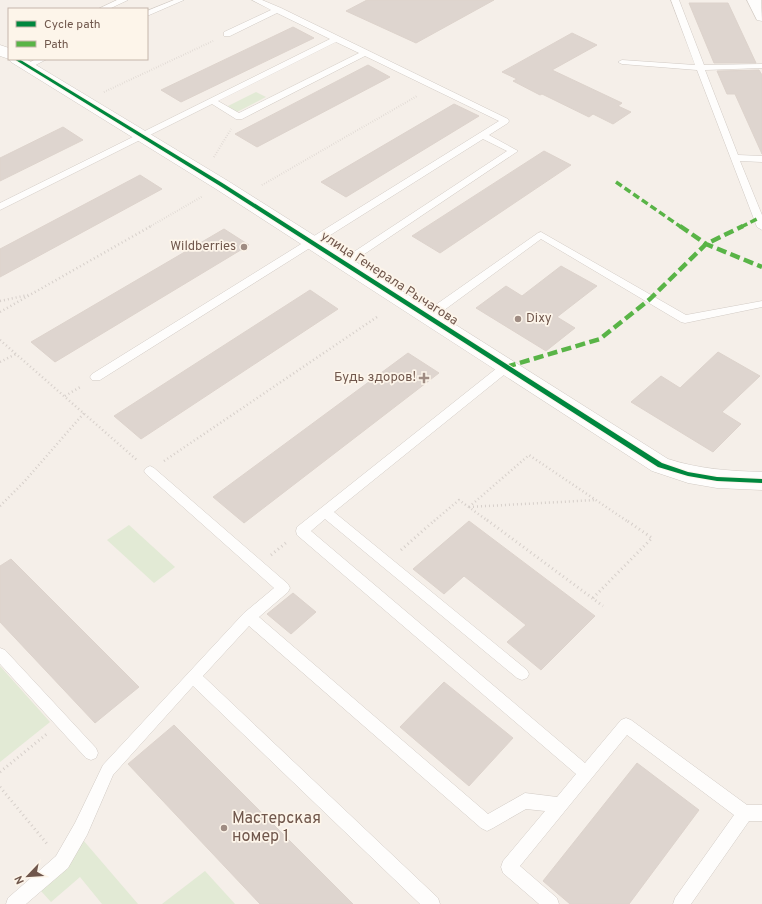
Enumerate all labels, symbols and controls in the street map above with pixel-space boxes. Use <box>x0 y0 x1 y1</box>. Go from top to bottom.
legend <box>8 8 148 60</box>
text: Cycle path <box>44 17 101 33</box>
text: Path <box>44 37 69 53</box>
street label: улица Генерала Рычагова <box>317 229 461 329</box>
place label: Wildberries <box>170 239 236 255</box>
marker: Wildberries <box>239 242 249 252</box>
place label: Dixy <box>526 311 552 327</box>
marker: Dixy <box>513 314 523 324</box>
place label: Будь здоров! <box>334 370 416 386</box>
marker: Будь здоров! <box>419 373 429 383</box>
place label: Мастерская номер 1 <box>232 809 321 847</box>
marker: Мастерская номер 1 <box>219 823 229 833</box>
north arrow <box>8 856 48 896</box>
text: N <box>12 873 28 886</box>

